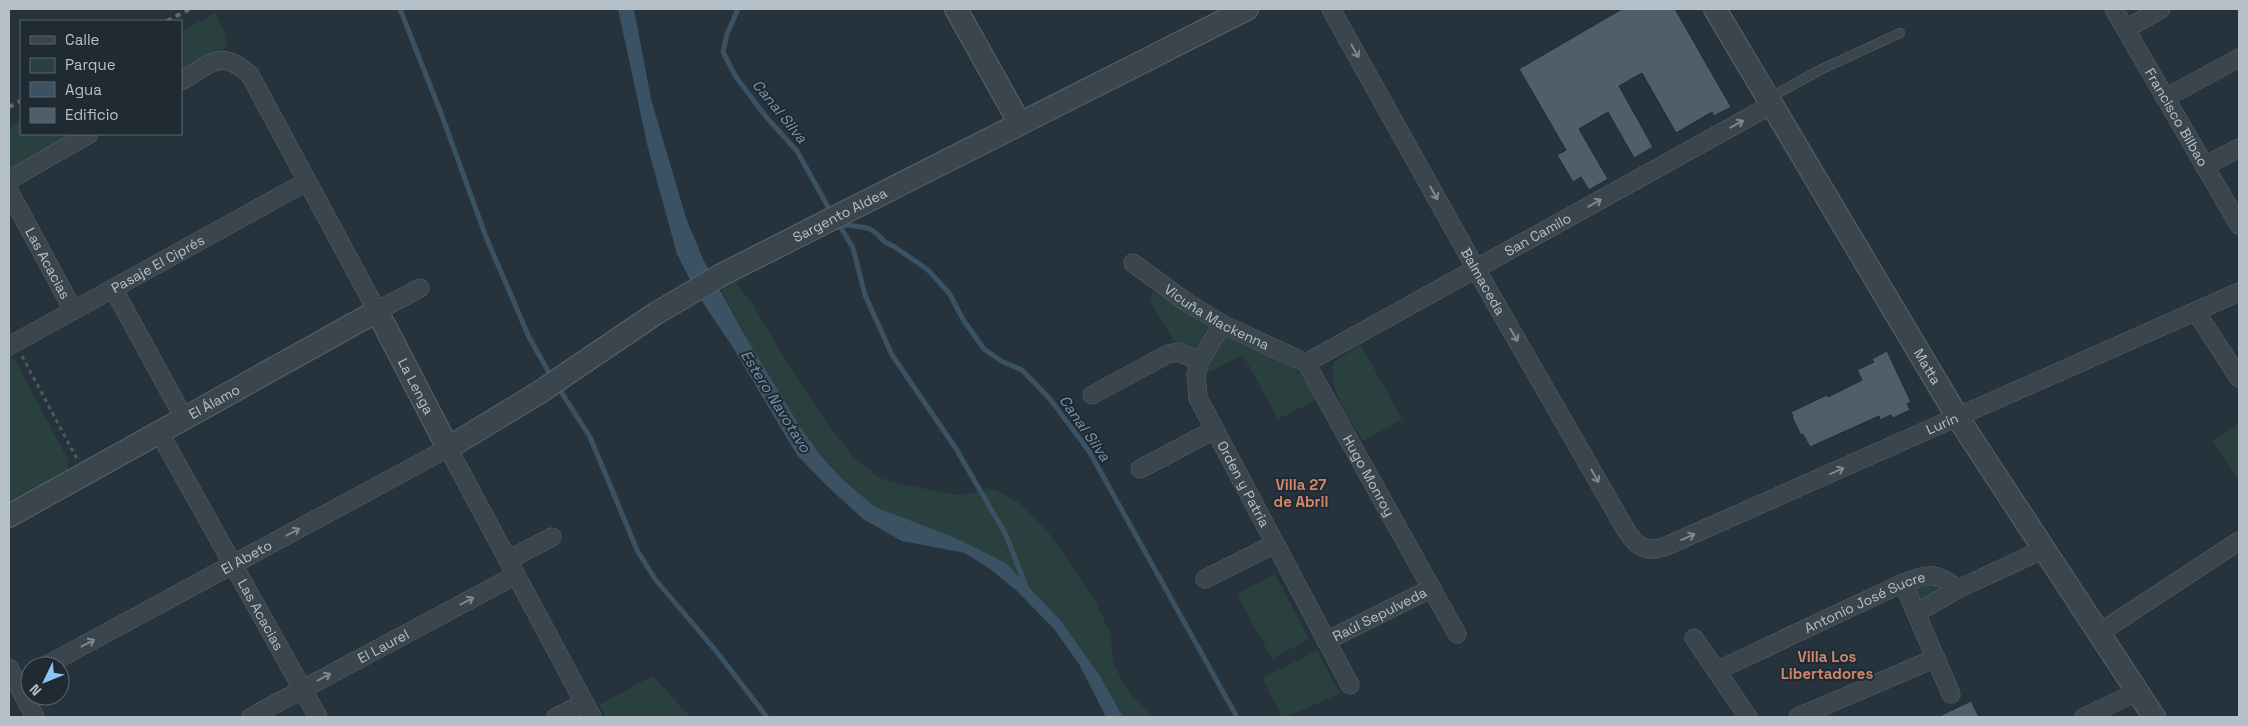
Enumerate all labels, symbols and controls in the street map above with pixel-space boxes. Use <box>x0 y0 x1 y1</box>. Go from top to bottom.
legend <box>20 20 182 135</box>
text: Calle <box>65 30 100 49</box>
one-way arrow <box>1350 44 1360 59</box>
text: Parque <box>65 55 116 74</box>
street label: Francisco Bilbao <box>2141 65 2212 170</box>
water label: Canal Silva <box>749 75 812 147</box>
text: Agua <box>65 80 102 99</box>
text: Edificio <box>65 105 119 124</box>
one-way arrow <box>1730 119 1745 129</box>
street label: Sargento Aldea <box>790 184 890 246</box>
one-way arrow <box>1429 186 1439 201</box>
one-way arrow <box>1588 198 1603 208</box>
street label: San Camilo <box>1501 209 1574 260</box>
street label: Las Acacias <box>21 224 74 302</box>
street label: Pasaje El Ciprés <box>108 231 208 297</box>
street label: Balmaceda <box>1457 245 1509 318</box>
street label: Vicuña Mackenna <box>1161 280 1272 354</box>
one-way arrow <box>1509 327 1519 342</box>
street label: Matta <box>1910 345 1945 388</box>
water label: Estero Navotavo <box>737 346 816 456</box>
street label: La Lenga <box>394 355 438 417</box>
street label: El Álamo <box>186 380 243 423</box>
water label: Canal Silva <box>1055 391 1115 465</box>
street label: Lurín <box>1923 409 1961 439</box>
street label: Hugo Monroy <box>1339 432 1399 520</box>
street label: Orden y Patria <box>1213 438 1274 530</box>
one-way arrow <box>1829 466 1844 475</box>
one-way arrow <box>1590 468 1600 482</box>
district label: Villa 27 de Abril <box>1274 475 1328 511</box>
one-way arrow <box>285 527 300 537</box>
one-way arrow <box>1680 531 1695 541</box>
street label: El Abeto <box>218 536 275 578</box>
street label: Antonio José Sucre <box>1801 568 1927 637</box>
street label: Las Acacias <box>234 576 288 653</box>
street label: Raúl Sepulveda <box>1330 583 1430 645</box>
one-way arrow <box>460 595 474 605</box>
street label: El Laurel <box>354 625 412 667</box>
one-way arrow <box>80 638 95 647</box>
district label: Villa Los Libertadores <box>1781 647 1873 683</box>
north arrow <box>20 656 70 706</box>
one-way arrow <box>316 672 331 681</box>
text: N <box>26 680 45 699</box>

